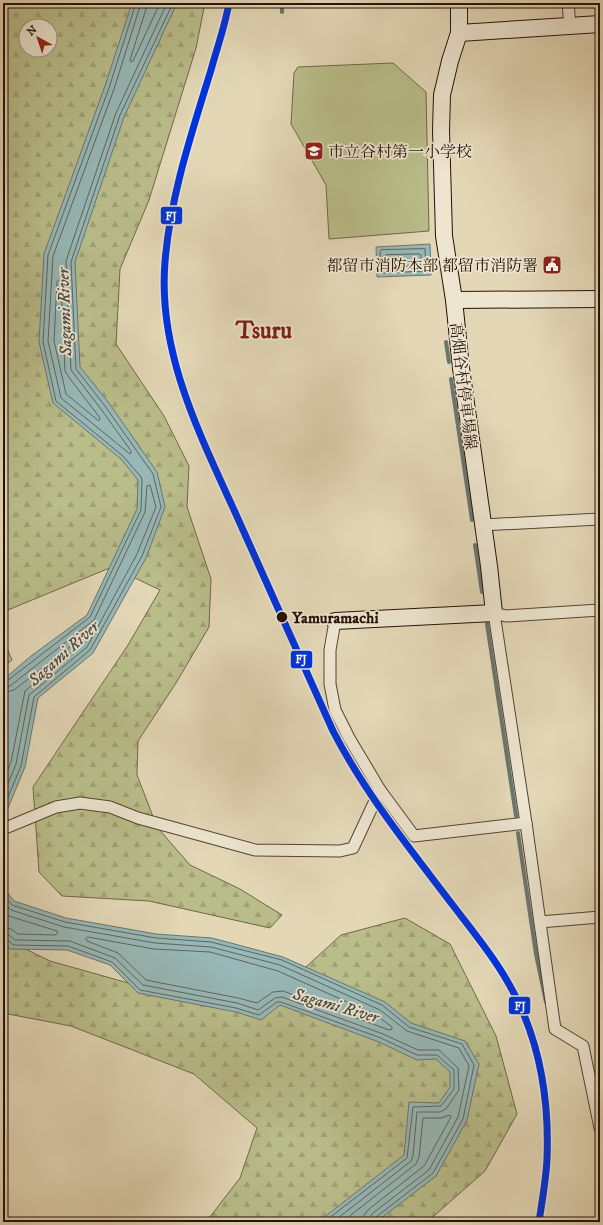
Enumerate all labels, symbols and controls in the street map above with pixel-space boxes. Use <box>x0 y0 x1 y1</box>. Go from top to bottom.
north arrow <box>18 18 58 58</box>
text: N <box>24 23 40 39</box>
school or university icon: 市立谷村第一小学校 <box>303 140 325 162</box>
place label: 市立谷村第一小学校 <box>328 142 472 162</box>
line badge: FJ <box>160 206 183 225</box>
text: FJ <box>165 210 177 224</box>
public building icon: 都留市消防本部 都留市消防署 <box>541 254 563 276</box>
place label: 都留市消防本部 都留市消防署 <box>327 256 538 276</box>
water label: Sagami River <box>52 265 78 358</box>
district label: Tsuru <box>235 316 293 346</box>
street label: 高畑谷村停車場線 <box>445 321 481 451</box>
place label: Yamuramachi <box>291 608 379 628</box>
marker: Yamuramachi <box>275 610 289 624</box>
water label: Sagami River <box>23 615 105 692</box>
line badge: FJ <box>290 650 313 669</box>
text: FJ <box>295 653 307 667</box>
water label: Sagami River <box>289 983 383 1029</box>
line badge: FJ <box>508 996 531 1015</box>
text: FJ <box>514 1000 526 1014</box>

